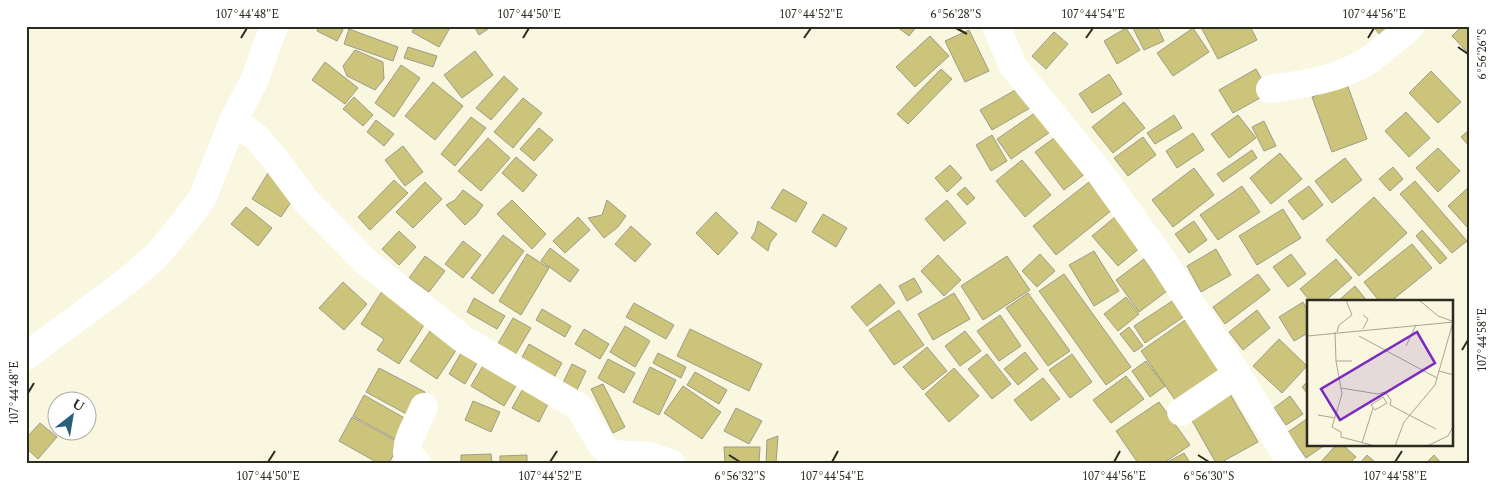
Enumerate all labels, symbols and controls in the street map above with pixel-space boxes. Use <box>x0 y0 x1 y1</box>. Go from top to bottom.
text: 107°44'48"E <box>215 5 279 24</box>
text: 107°44'50"E <box>497 5 561 24</box>
text: 107°44'52"E <box>779 5 843 24</box>
text: 6°56'28"S <box>931 5 981 24</box>
text: 107°44'54"E <box>1061 5 1125 24</box>
text: 107°44'56"E <box>1342 5 1406 24</box>
text: 6°56'26"S <box>1473 29 1492 79</box>
inset map <box>1307 300 1454 446</box>
text: 107°44'58"E <box>1473 308 1492 372</box>
text: 107°44'48"E <box>5 361 24 425</box>
north arrow <box>48 392 98 442</box>
text: U <box>68 393 89 417</box>
text: 107°44'50"E <box>236 467 300 486</box>
text: 107°44'52"E <box>518 467 582 486</box>
text: 6°56'32"S <box>715 467 765 486</box>
text: 107°44'54"E <box>800 467 864 486</box>
text: 107°44'56"E <box>1082 467 1146 486</box>
text: 6°56'30"S <box>1184 467 1234 486</box>
text: 107°44'58"E <box>1363 467 1427 486</box>

